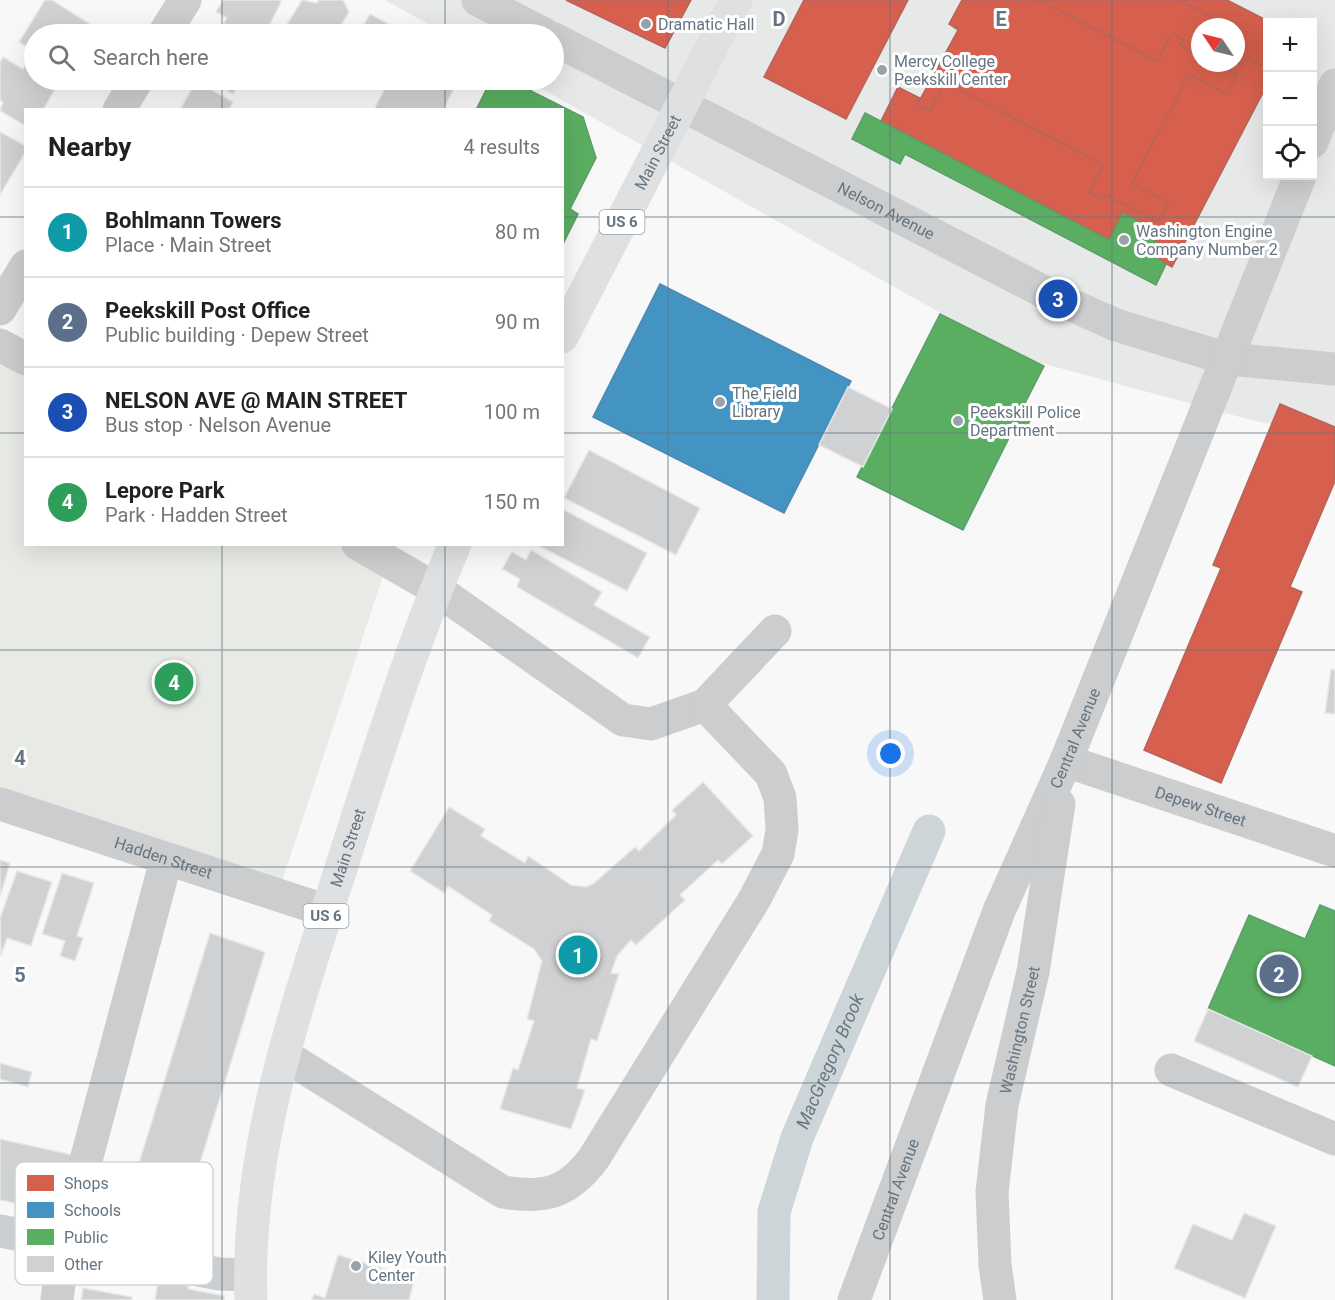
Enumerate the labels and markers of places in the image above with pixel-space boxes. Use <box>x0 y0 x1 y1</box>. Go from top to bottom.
place label: Dramatic Hall <box>658 15 754 34</box>
marker: Dramatic Hall <box>639 17 653 31</box>
place label: Mercy College Peekskill Center <box>894 52 1009 89</box>
marker: Mercy College Peekskill Center <box>875 63 889 77</box>
place label: Washington Engine Company Number 2 <box>1136 222 1278 259</box>
marker: Washington Engine Company Number 2 <box>1117 233 1131 247</box>
pin: 3 <box>1038 276 1078 322</box>
place label: The Field Library <box>732 384 797 421</box>
marker: The Field Library <box>713 395 727 409</box>
place label: Peekskill Police Department <box>970 403 1081 440</box>
marker: Peekskill Police Department <box>951 414 965 428</box>
pin: 4 <box>154 660 194 704</box>
pin: 1 <box>558 932 598 978</box>
pin: 2 <box>1260 952 1298 996</box>
place label: Kiley Youth Center <box>368 1248 447 1285</box>
marker: Kiley Youth Center <box>349 1259 363 1273</box>

